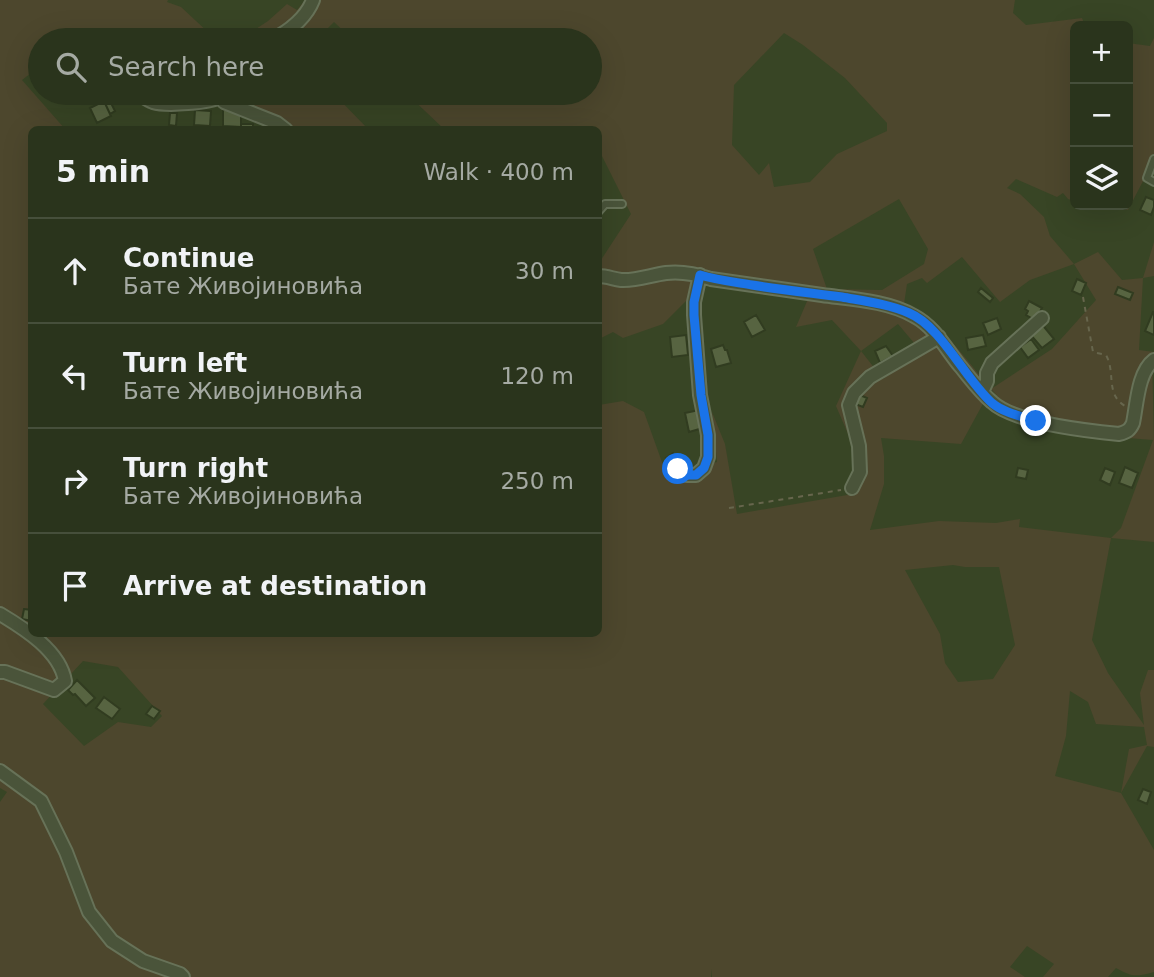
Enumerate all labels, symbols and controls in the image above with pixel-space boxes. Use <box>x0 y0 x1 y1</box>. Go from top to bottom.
map controls <box>1070 21 1133 210</box>
button: + <box>1070 21 1133 84</box>
search box <box>28 28 602 105</box>
icon: search <box>52 48 90 86</box>
text: Search here <box>108 52 264 82</box>
button: − <box>1070 84 1133 147</box>
button: layers <box>1070 147 1133 210</box>
text: 5 min <box>56 154 150 189</box>
text: Walk · 400 m <box>423 159 574 185</box>
text: Continue <box>123 243 254 273</box>
icon: ahead <box>56 252 94 290</box>
text: 30 m <box>515 258 574 284</box>
text: Бате Живојиновића <box>123 273 363 299</box>
text: Turn left <box>123 348 247 378</box>
icon: left <box>56 357 94 395</box>
text: 120 m <box>500 363 574 389</box>
text: Бате Живојиновића <box>123 378 363 404</box>
route end <box>1020 405 1051 436</box>
text: Turn right <box>123 453 268 483</box>
route start <box>662 453 693 484</box>
icon: right <box>56 462 94 500</box>
text: 250 m <box>500 468 574 494</box>
text: Бате Живојиновића <box>123 483 363 509</box>
icon: arrive <box>56 567 94 605</box>
text: Arrive at destination <box>123 571 427 601</box>

